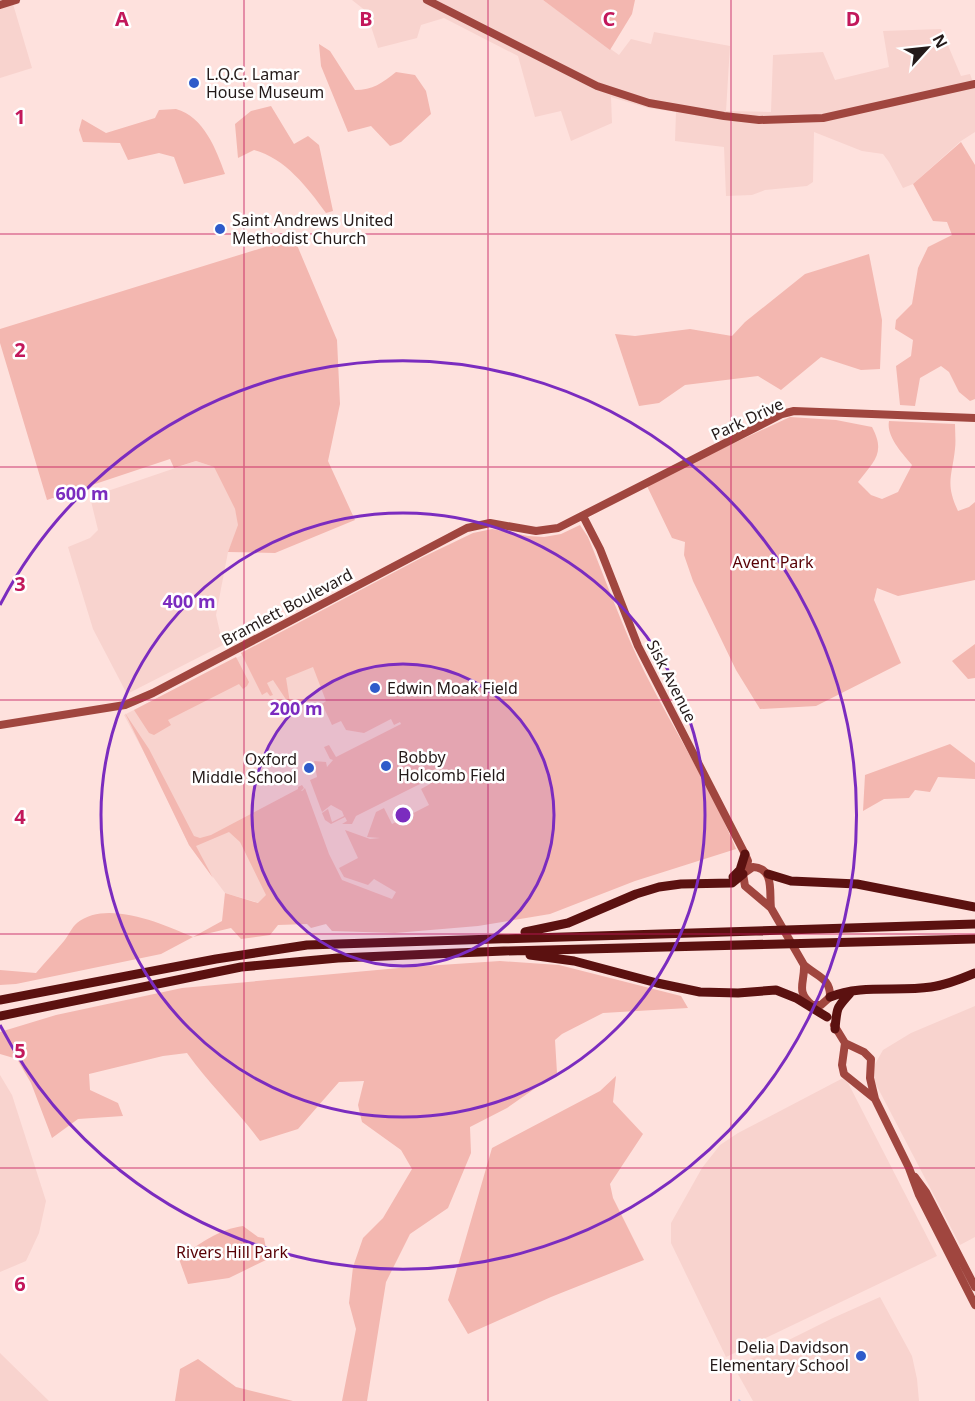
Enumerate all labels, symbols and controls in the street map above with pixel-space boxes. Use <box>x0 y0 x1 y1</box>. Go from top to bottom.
text: A <box>115 5 129 32</box>
text: B <box>359 5 373 32</box>
text: C <box>603 5 616 32</box>
text: D <box>846 5 860 32</box>
north arrow <box>897 18 957 78</box>
text: N <box>928 30 953 52</box>
place label: L.Q.C. Lamar House Museum <box>206 63 324 103</box>
marker: L.Q.C. Lamar House Museum <box>187 76 201 90</box>
text: 1 <box>14 103 26 130</box>
place label: Saint Andrews United Methodist Church <box>232 209 393 249</box>
marker: Saint Andrews United Methodist Church <box>213 222 227 236</box>
text: 2 <box>14 336 26 363</box>
street label: Park Drive <box>707 393 787 445</box>
text: 600 m <box>55 481 109 505</box>
park label: Avent Park <box>732 551 814 573</box>
street label: Bramlett Boulevard <box>218 563 356 651</box>
text: 3 <box>14 570 26 597</box>
text: 400 m <box>162 589 216 613</box>
street label: Sisk Avenue <box>642 636 702 726</box>
place label: Edwin Moak Field <box>387 677 518 699</box>
marker: Edwin Moak Field <box>368 681 382 695</box>
text: 200 m <box>269 696 323 720</box>
place label: Bobby Holcomb Field <box>398 746 505 786</box>
place label: Oxford Middle School <box>192 748 297 788</box>
marker: Bobby Holcomb Field <box>379 759 393 773</box>
marker: Oxford Middle School <box>302 761 316 775</box>
text: 4 <box>14 803 26 830</box>
centre of rings <box>393 805 413 825</box>
text: 5 <box>14 1037 26 1064</box>
park label: Rivers Hill Park <box>176 1241 288 1263</box>
text: 6 <box>14 1270 26 1297</box>
place label: Delia Davidson Elementary School <box>710 1336 849 1376</box>
marker: Delia Davidson Elementary School <box>854 1349 868 1363</box>

